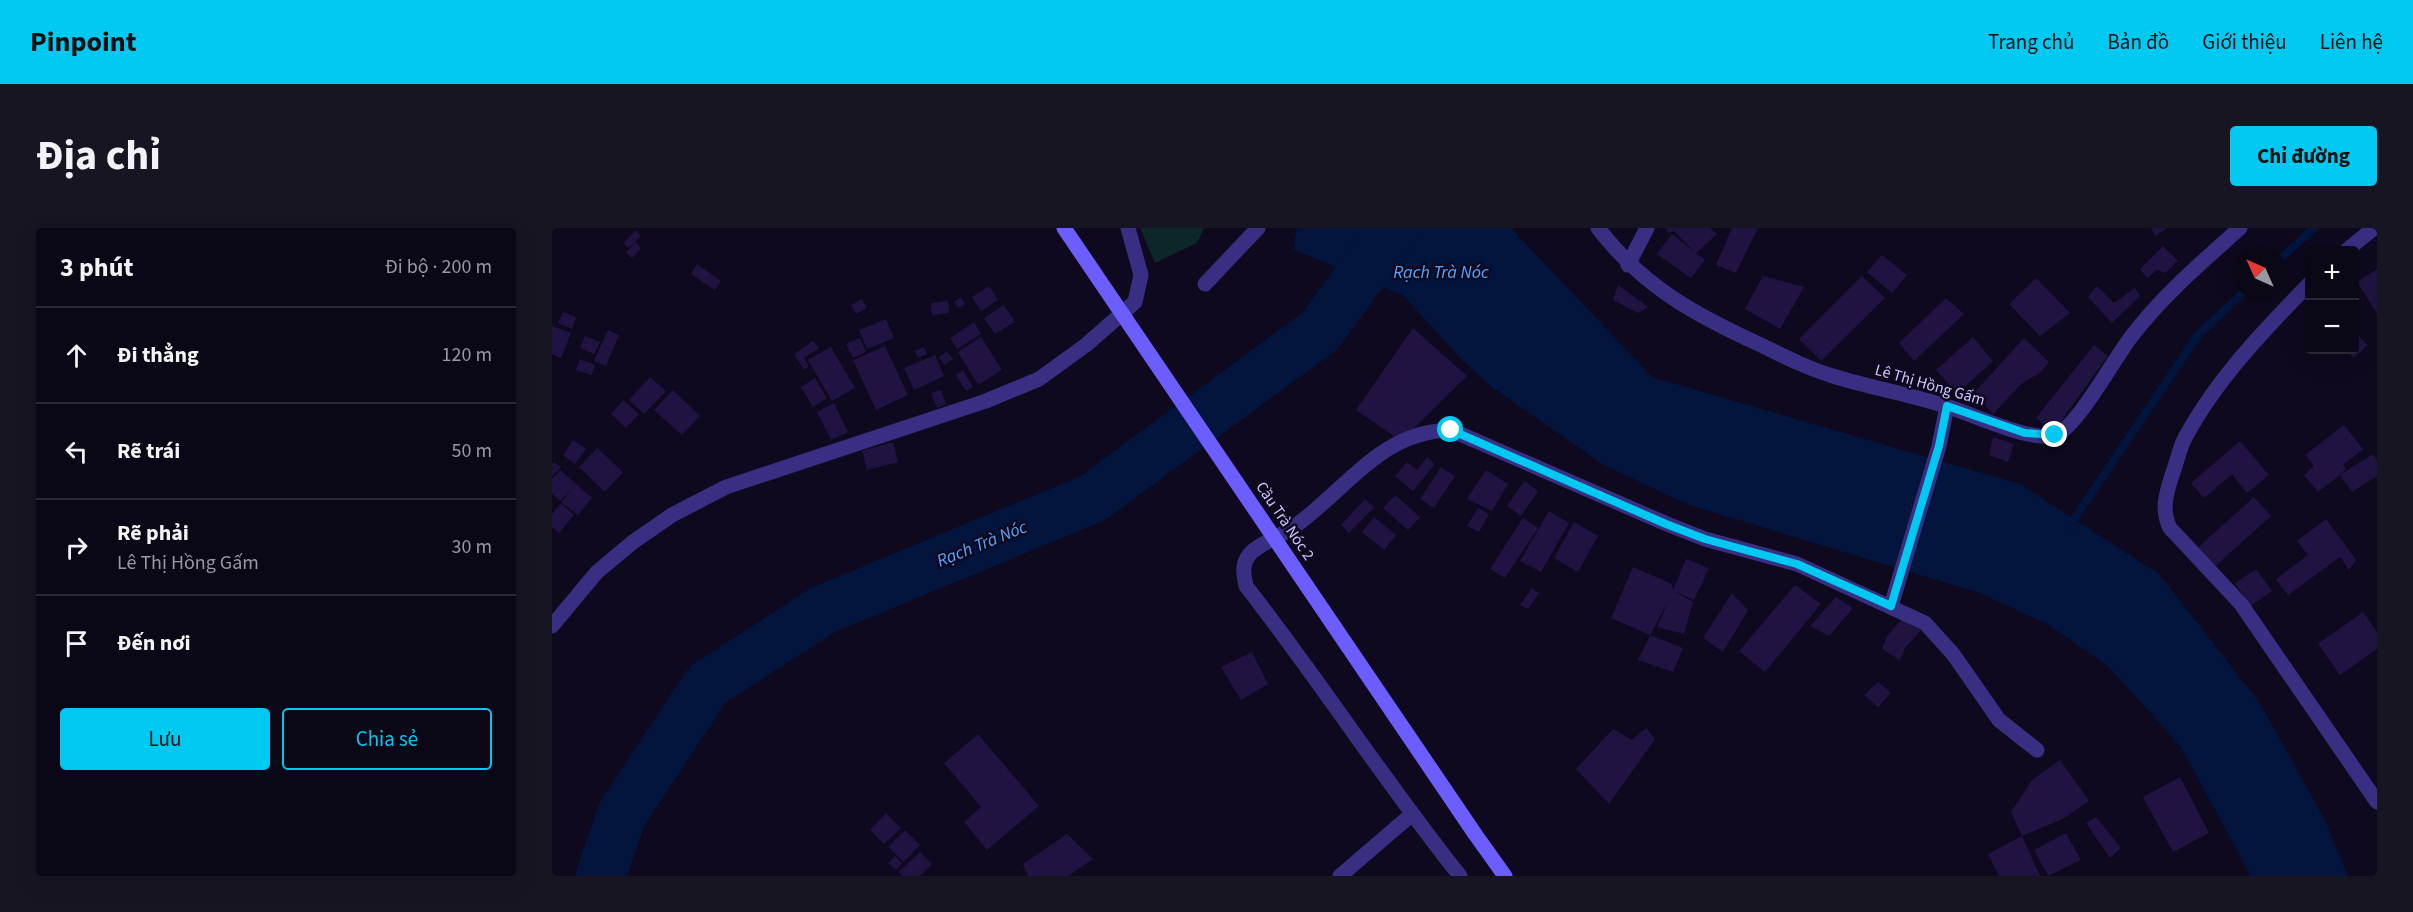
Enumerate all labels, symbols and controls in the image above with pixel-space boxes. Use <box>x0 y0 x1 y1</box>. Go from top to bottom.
text: Pinpoint <box>30 22 137 62</box>
text: Trang chủ <box>1988 27 2074 57</box>
text: Bản đồ <box>2107 27 2169 57</box>
text: Giới thiệu <box>2202 27 2287 57</box>
text: Liên hệ <box>2320 27 2383 57</box>
text: Địa chỉ <box>36 126 161 186</box>
button: Chỉ đường <box>2230 126 2377 186</box>
north arrow <box>2233 246 2287 300</box>
map controls <box>2305 246 2359 354</box>
button: + <box>2305 246 2359 300</box>
text: 3 phút <box>60 249 133 286</box>
text: Đi bộ · 200 m <box>385 253 492 281</box>
water label: Rạch Trà Nóc <box>1393 260 1489 285</box>
button: − <box>2305 300 2359 354</box>
icon: ahead <box>60 339 93 372</box>
text: Đi thẳng <box>117 339 199 371</box>
text: 120 m <box>442 341 492 369</box>
street label: Lê Thị Hồng Gấm <box>1872 359 1988 411</box>
route start <box>1437 416 1463 442</box>
route end <box>2041 421 2067 447</box>
icon: left <box>60 435 93 468</box>
text: Rẽ trái <box>117 435 180 467</box>
text: 50 m <box>452 437 492 465</box>
street label: Cầu Trà Nóc 2 <box>1250 477 1320 565</box>
water label: Rạch Trà Nóc <box>933 514 1031 573</box>
text: Rẽ phải <box>117 517 189 549</box>
icon: right <box>60 531 93 564</box>
text: 30 m <box>452 533 492 561</box>
text: Lê Thị Hồng Gấm <box>117 549 259 577</box>
icon: arrive <box>60 627 93 660</box>
text: Đến nơi <box>117 627 191 659</box>
button: Lưu <box>60 708 270 770</box>
button: Chia sẻ <box>282 708 492 770</box>

